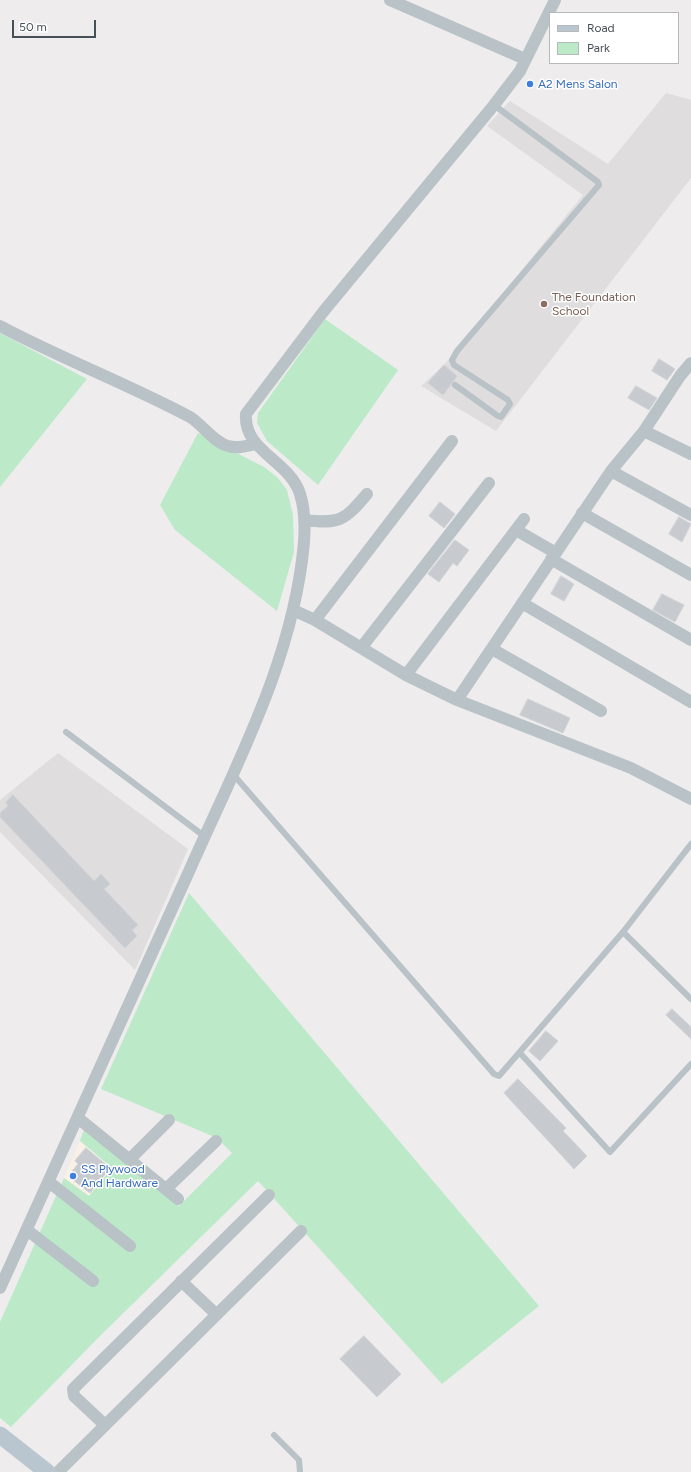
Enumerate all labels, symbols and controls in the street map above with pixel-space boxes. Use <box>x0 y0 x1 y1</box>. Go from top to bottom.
scale bar <box>14 12 98 38</box>
legend <box>549 12 679 64</box>
text: 50 m <box>19 20 47 34</box>
text: Road <box>587 21 615 35</box>
text: Park <box>587 41 610 55</box>
place label: A2 Mens Salon <box>538 77 618 91</box>
marker: A2 Mens Salon <box>525 79 535 89</box>
place label: The Foundation School <box>552 290 636 318</box>
marker: The Foundation School <box>539 299 549 309</box>
place label: SS Plywood And Hardware <box>81 1162 158 1190</box>
marker: SS Plywood And Hardware <box>68 1171 78 1181</box>

